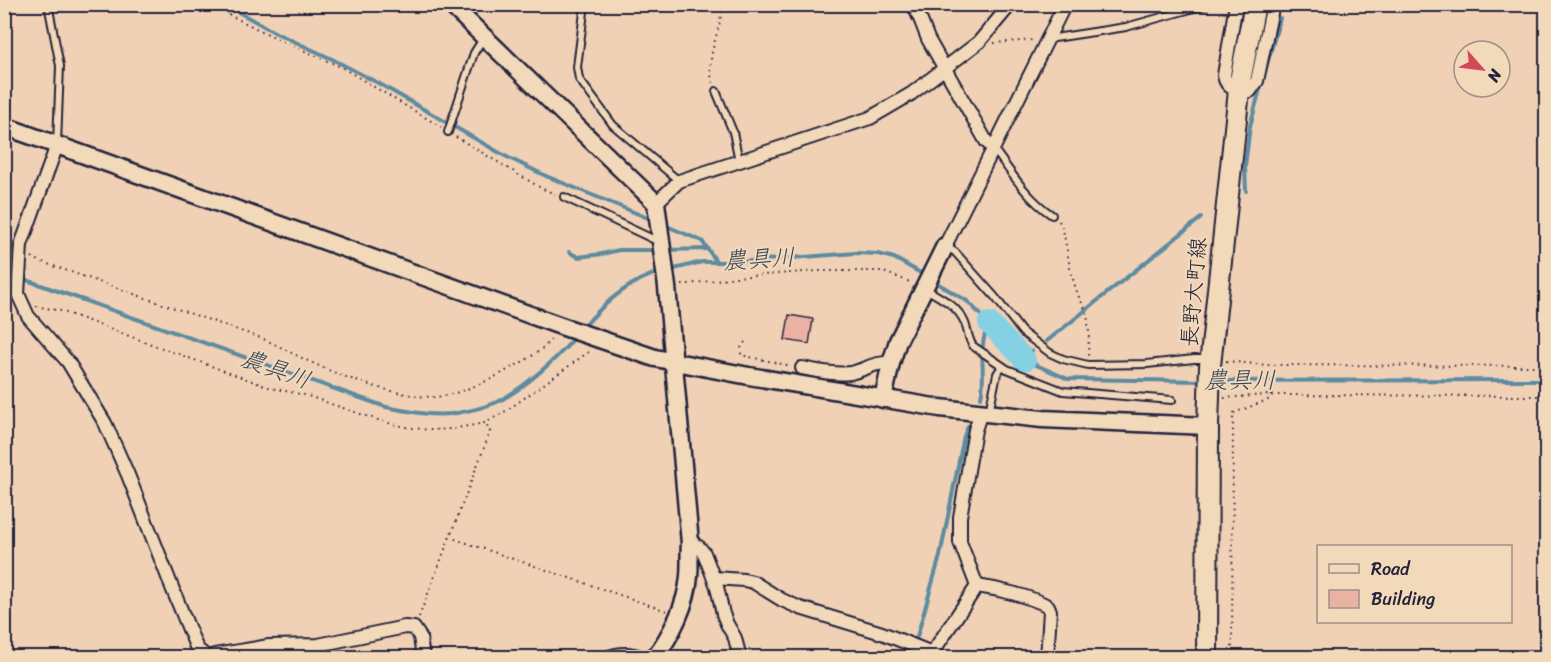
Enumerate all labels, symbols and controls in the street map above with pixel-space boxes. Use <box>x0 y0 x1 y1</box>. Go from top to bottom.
north arrow <box>1452 39 1512 99</box>
text: N <box>1479 63 1511 88</box>
water label: 農具川 <box>722 236 796 282</box>
street label: 長野大町線 <box>1169 236 1218 349</box>
water label: 農具川 <box>235 337 317 401</box>
water label: 農具川 <box>1204 359 1276 401</box>
legend <box>1317 545 1512 623</box>
text: Road <box>1371 553 1411 585</box>
text: Building <box>1371 583 1435 615</box>

